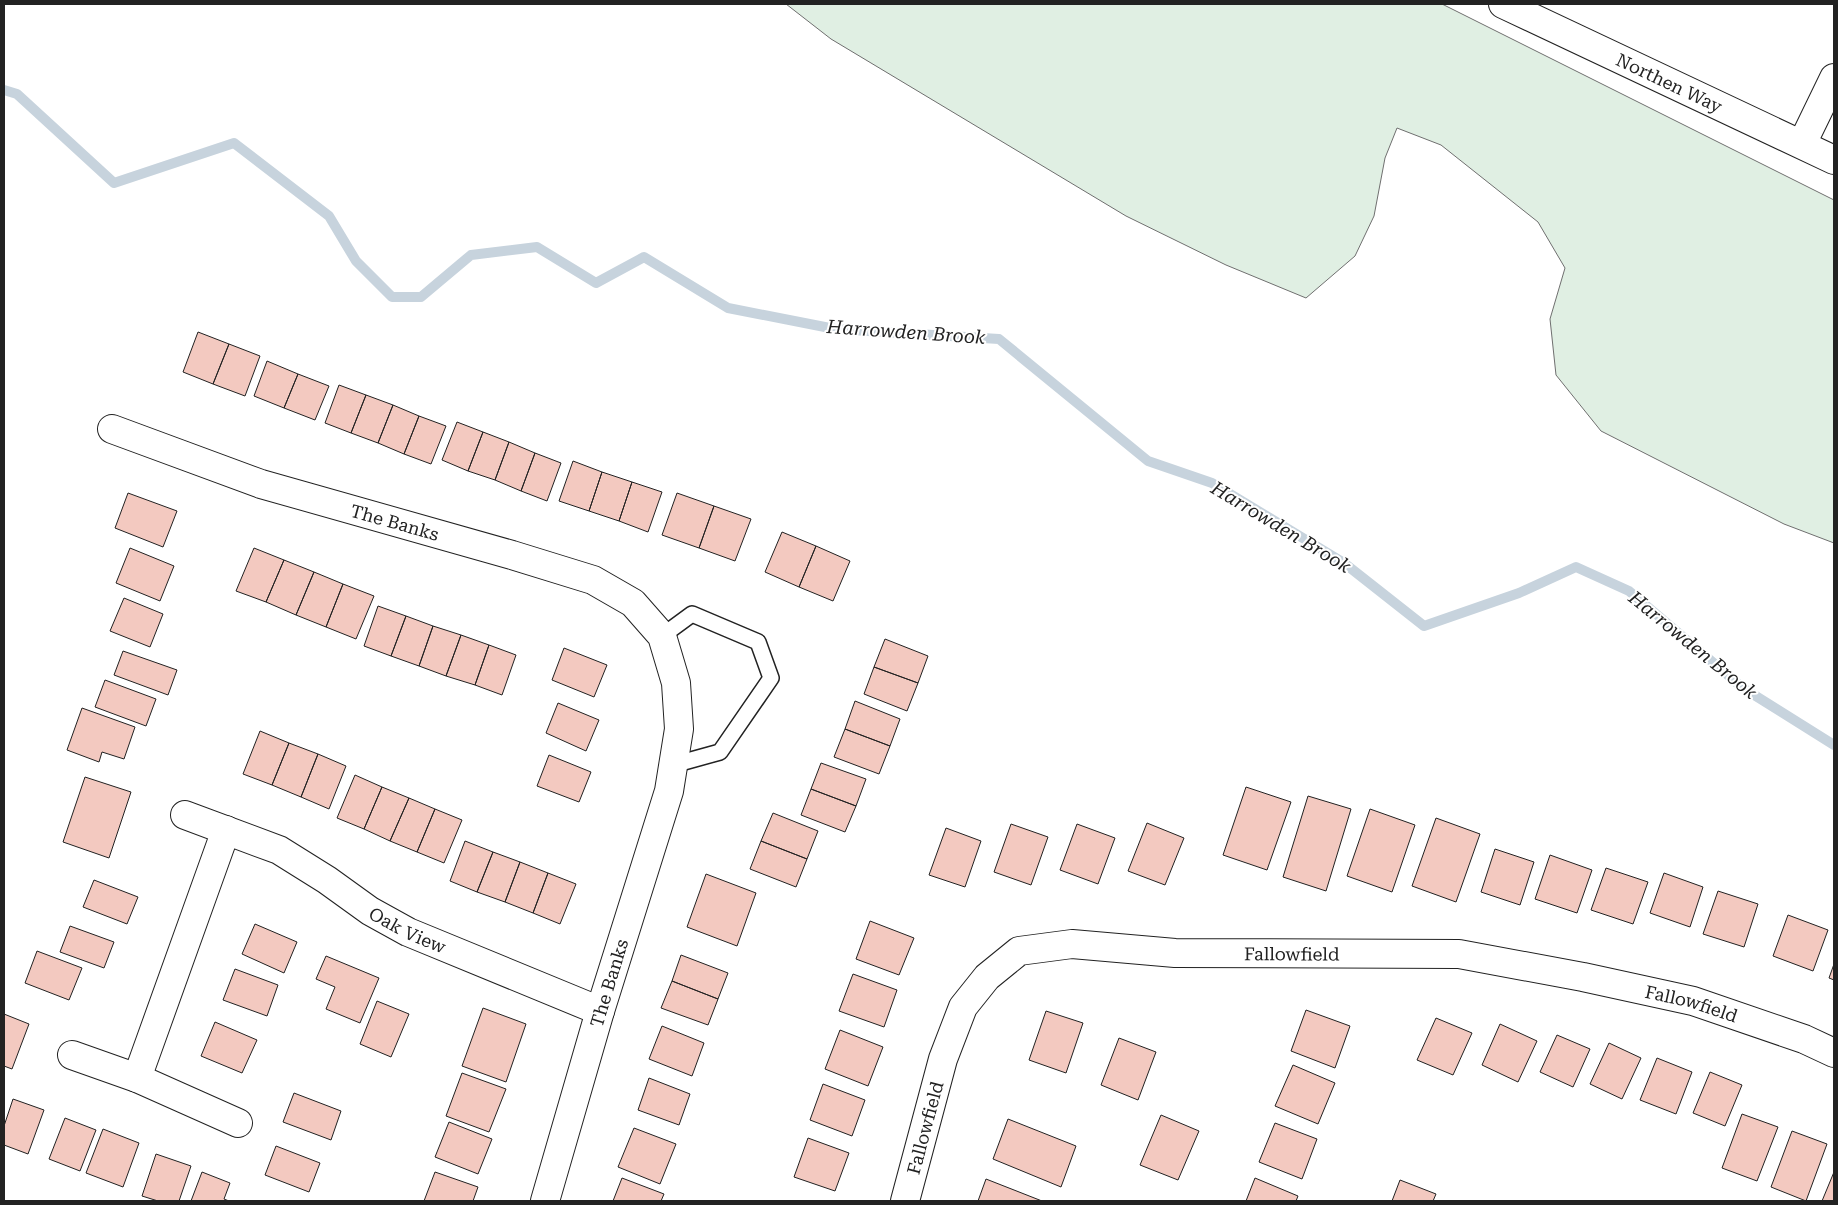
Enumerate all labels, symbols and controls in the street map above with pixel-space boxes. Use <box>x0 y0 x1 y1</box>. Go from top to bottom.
street label: Northen Way <box>1613 48 1726 117</box>
water label: Harrowden Brook <box>825 315 987 349</box>
water label: Harrowden Brook <box>1206 476 1356 578</box>
street label: The Banks <box>348 499 442 544</box>
water label: Harrowden Brook <box>1623 585 1762 704</box>
street label: Oak View <box>365 902 449 957</box>
street label: The Banks <box>586 936 632 1030</box>
street label: Fallowfield <box>1244 943 1340 964</box>
street label: Fallowfield <box>1643 980 1741 1026</box>
street label: Fallowfield <box>902 1078 947 1176</box>

